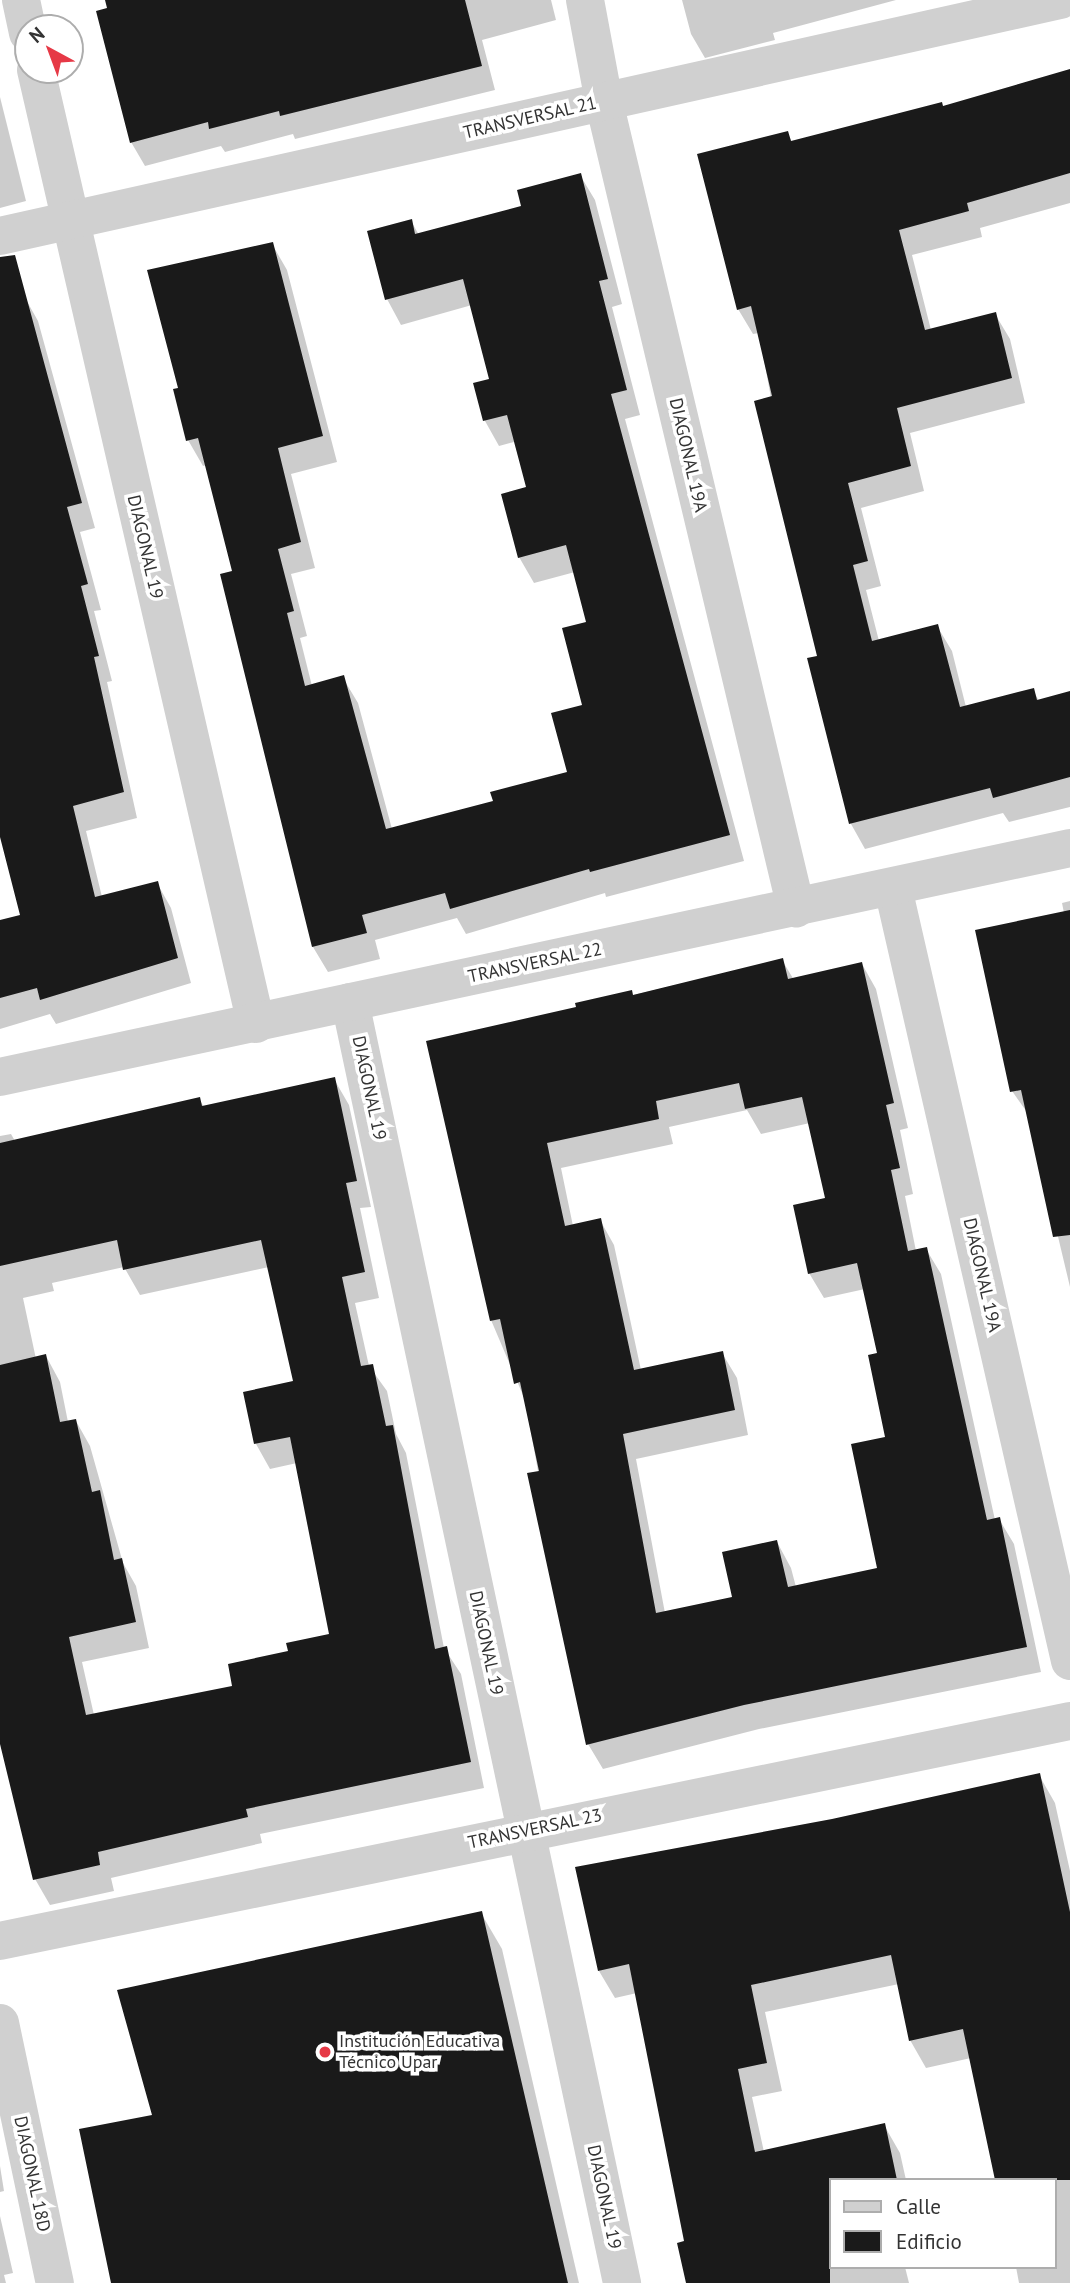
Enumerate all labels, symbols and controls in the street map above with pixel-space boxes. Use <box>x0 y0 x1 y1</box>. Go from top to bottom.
north arrow <box>14 14 84 84</box>
text: N <box>24 22 49 48</box>
street label: TRANSVERSAL 21 <box>461 92 599 144</box>
street label: DIAGONAL 19A <box>664 395 712 515</box>
street label: DIAGONAL 19 <box>122 493 168 601</box>
street label: TRANSVERSAL 22 <box>466 938 604 988</box>
street label: DIAGONAL 19 <box>347 1034 391 1142</box>
street label: DIAGONAL 19A <box>958 1215 1006 1335</box>
street label: DIAGONAL 19 <box>464 1589 508 1697</box>
street label: TRANSVERSAL 23 <box>466 1804 604 1854</box>
place label: Institución Educativa Técnico Upar <box>339 2031 500 2074</box>
marker: Institución Educativa Técnico Upar <box>317 2044 333 2060</box>
street label: DIAGONAL 18D <box>9 2114 55 2234</box>
street label: DIAGONAL 19 <box>582 2143 626 2251</box>
legend <box>828 2178 1056 2269</box>
text: Calle <box>896 2193 941 2220</box>
text: Edificio <box>896 2228 962 2255</box>

